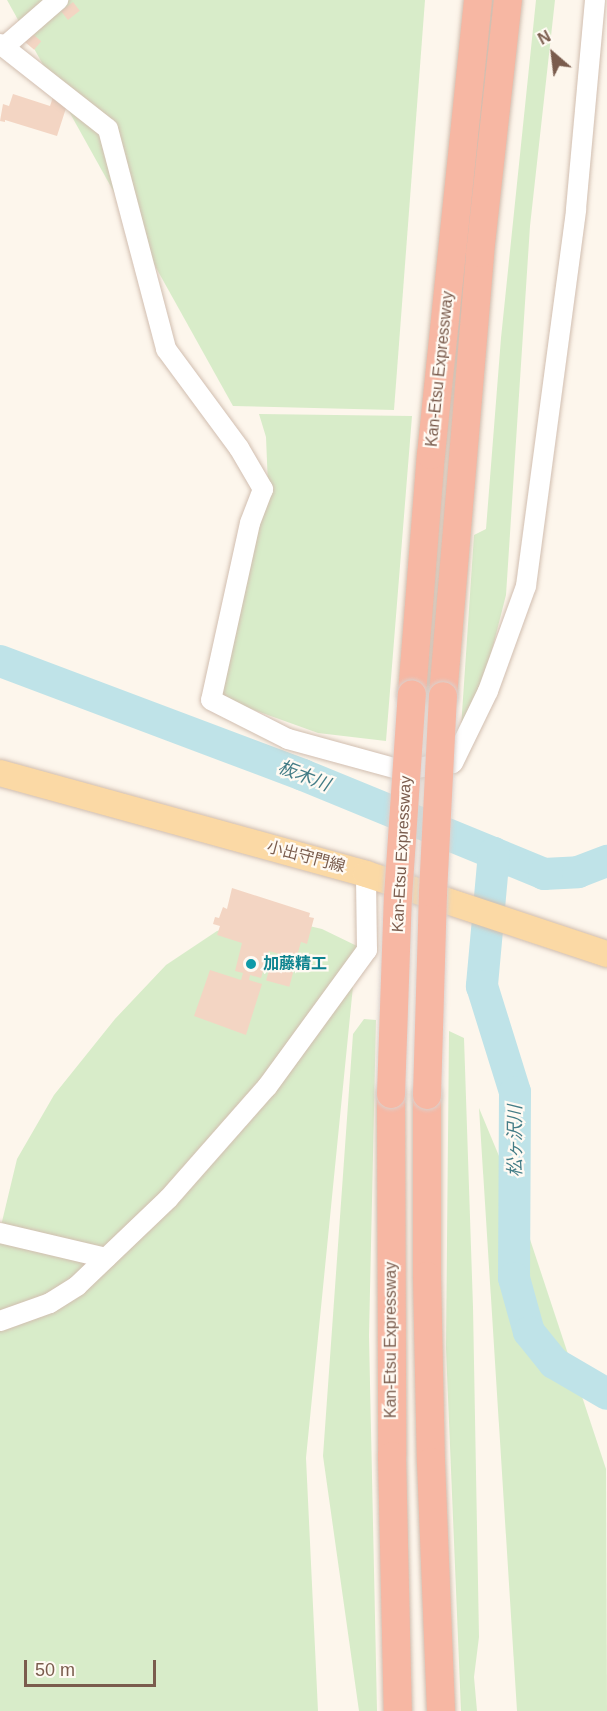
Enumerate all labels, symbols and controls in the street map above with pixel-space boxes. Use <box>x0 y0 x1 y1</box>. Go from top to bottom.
north arrow <box>523 24 583 84</box>
text: N <box>535 27 553 48</box>
street label: Kan-Etsu Expressway <box>422 290 458 448</box>
water label: 板木川 <box>275 756 333 796</box>
street label: Kan-Etsu Expressway <box>388 775 416 933</box>
street label: 小出守門線 <box>265 837 347 877</box>
place label: 加藤精工 <box>263 954 327 974</box>
marker: 加藤精工 <box>244 957 258 971</box>
water label: 松ヶ沢川 <box>504 1105 526 1177</box>
street label: Kan-Etsu Expressway <box>381 1262 401 1418</box>
scale bar <box>27 1648 159 1686</box>
text: 50 m <box>35 1660 75 1680</box>

